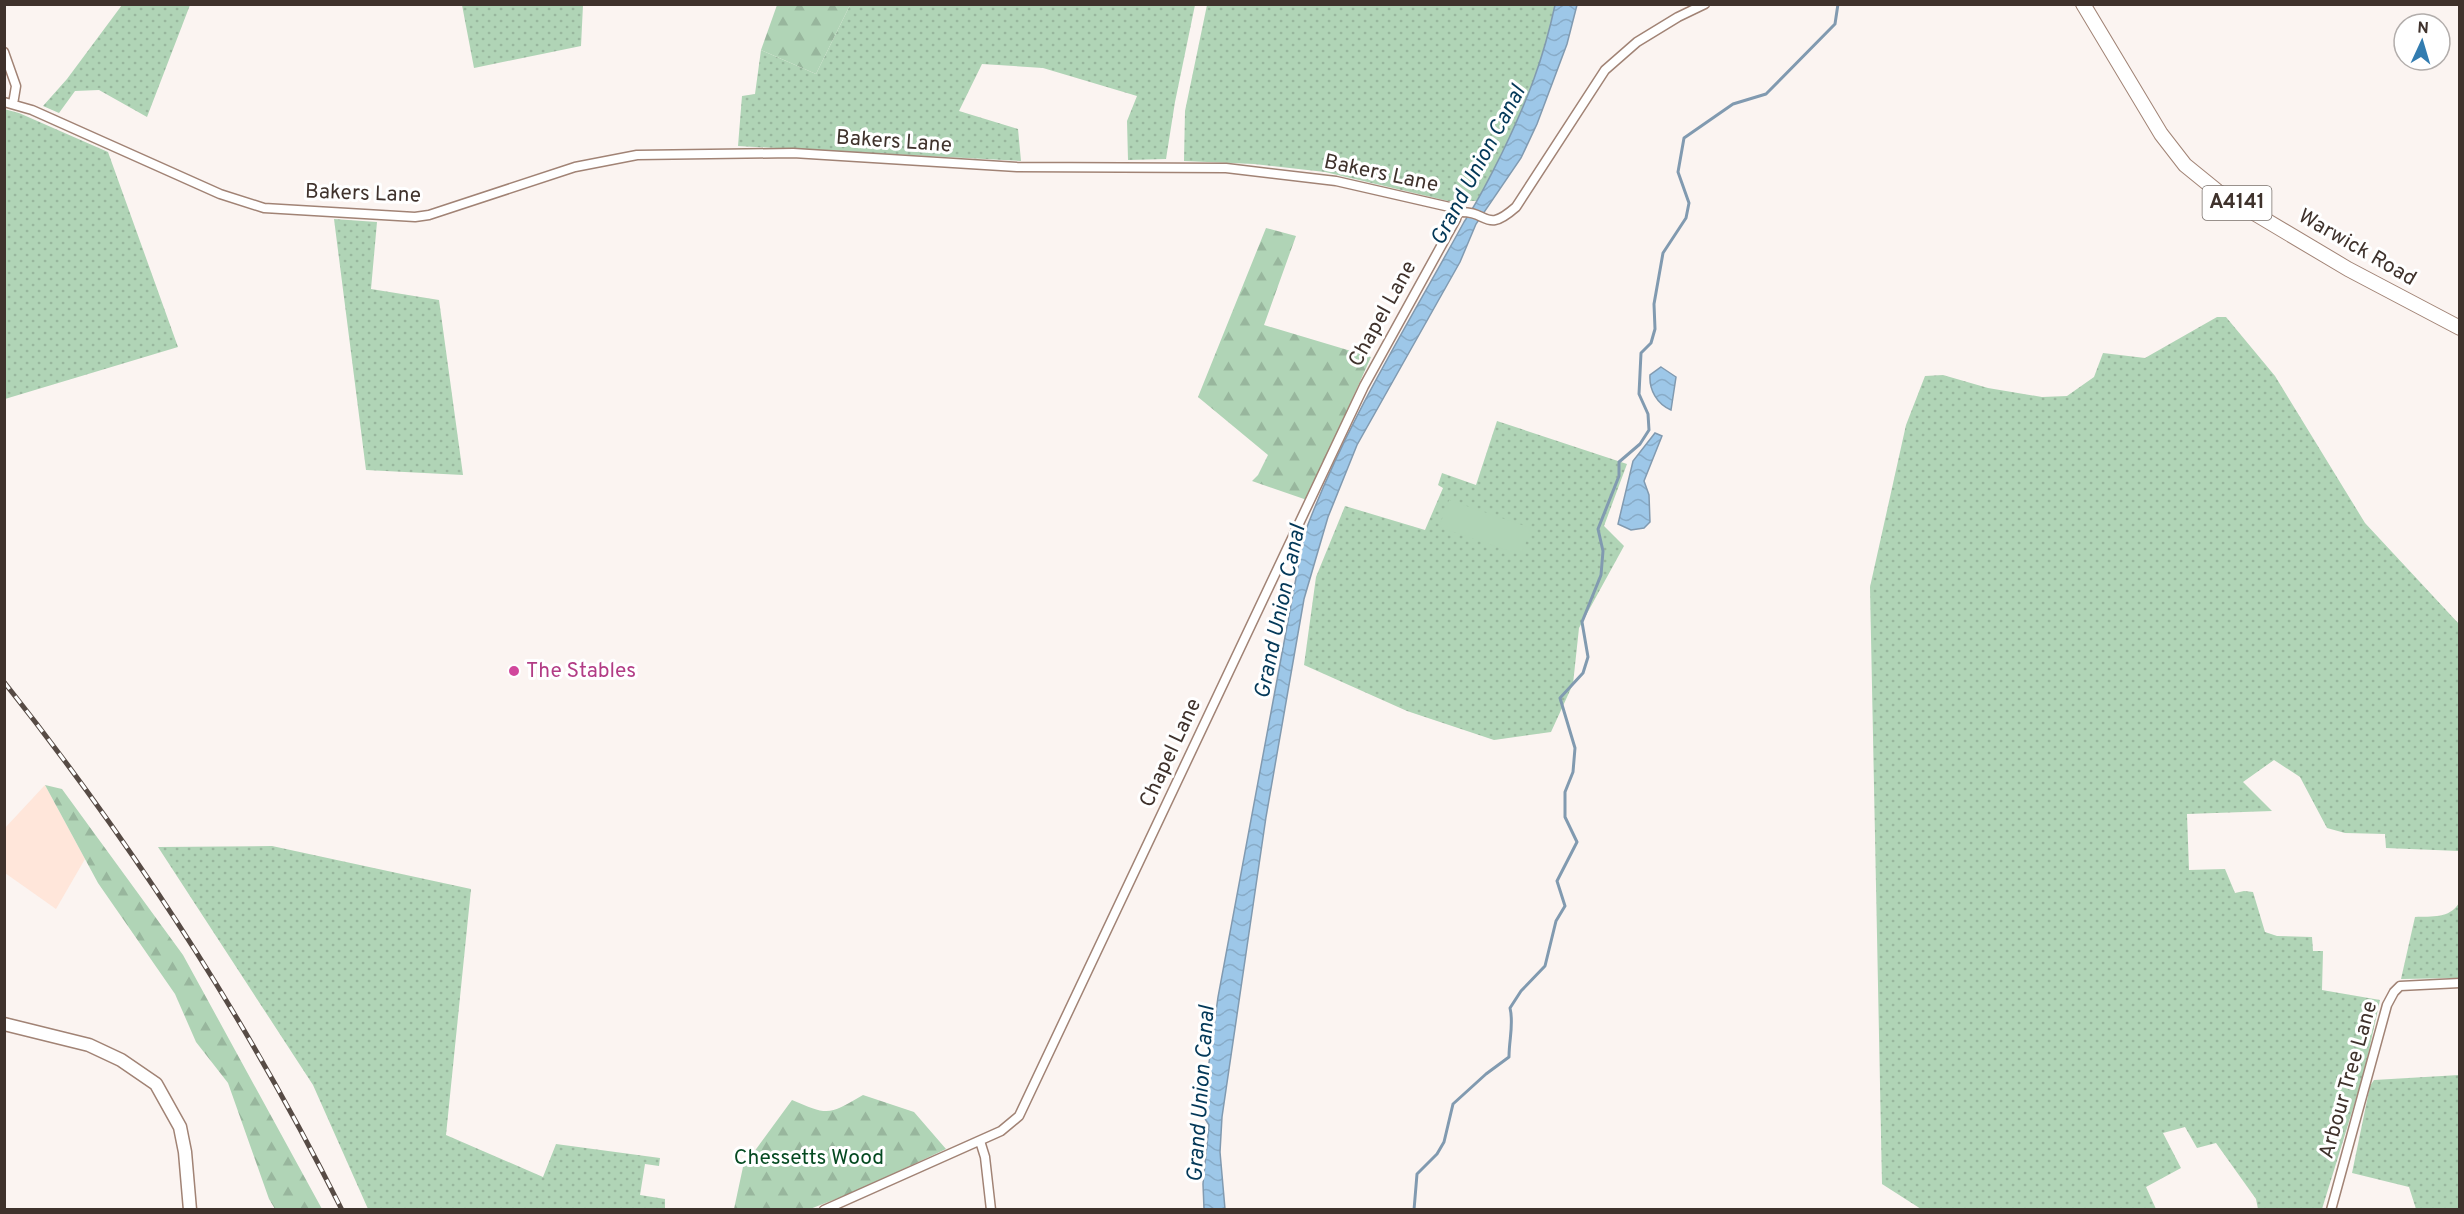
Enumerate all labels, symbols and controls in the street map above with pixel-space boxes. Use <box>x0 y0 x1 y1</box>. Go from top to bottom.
north arrow <box>2392 12 2452 72</box>
text: N <box>2416 19 2429 39</box>
water label: Grand Union Canal <box>1426 80 1533 250</box>
street label: Bakers Lane <box>835 124 953 160</box>
street label: Bakers Lane <box>1321 149 1441 199</box>
street label: Bakers Lane <box>304 178 422 210</box>
road number: A4141 <box>2202 186 2272 220</box>
street label: Warwick Road <box>2293 203 2421 293</box>
street label: Chapel Lane <box>1343 256 1423 372</box>
water label: Grand Union Canal <box>1249 521 1313 701</box>
place label: The Stables <box>526 658 636 685</box>
marker: The Stables <box>507 664 521 678</box>
street label: Chapel Lane <box>1134 694 1208 812</box>
street label: Arbour Tree Lane <box>2314 998 2384 1162</box>
water label: Grand Union Canal <box>1182 1003 1222 1183</box>
park label: Chessetts Wood <box>734 1145 884 1172</box>

